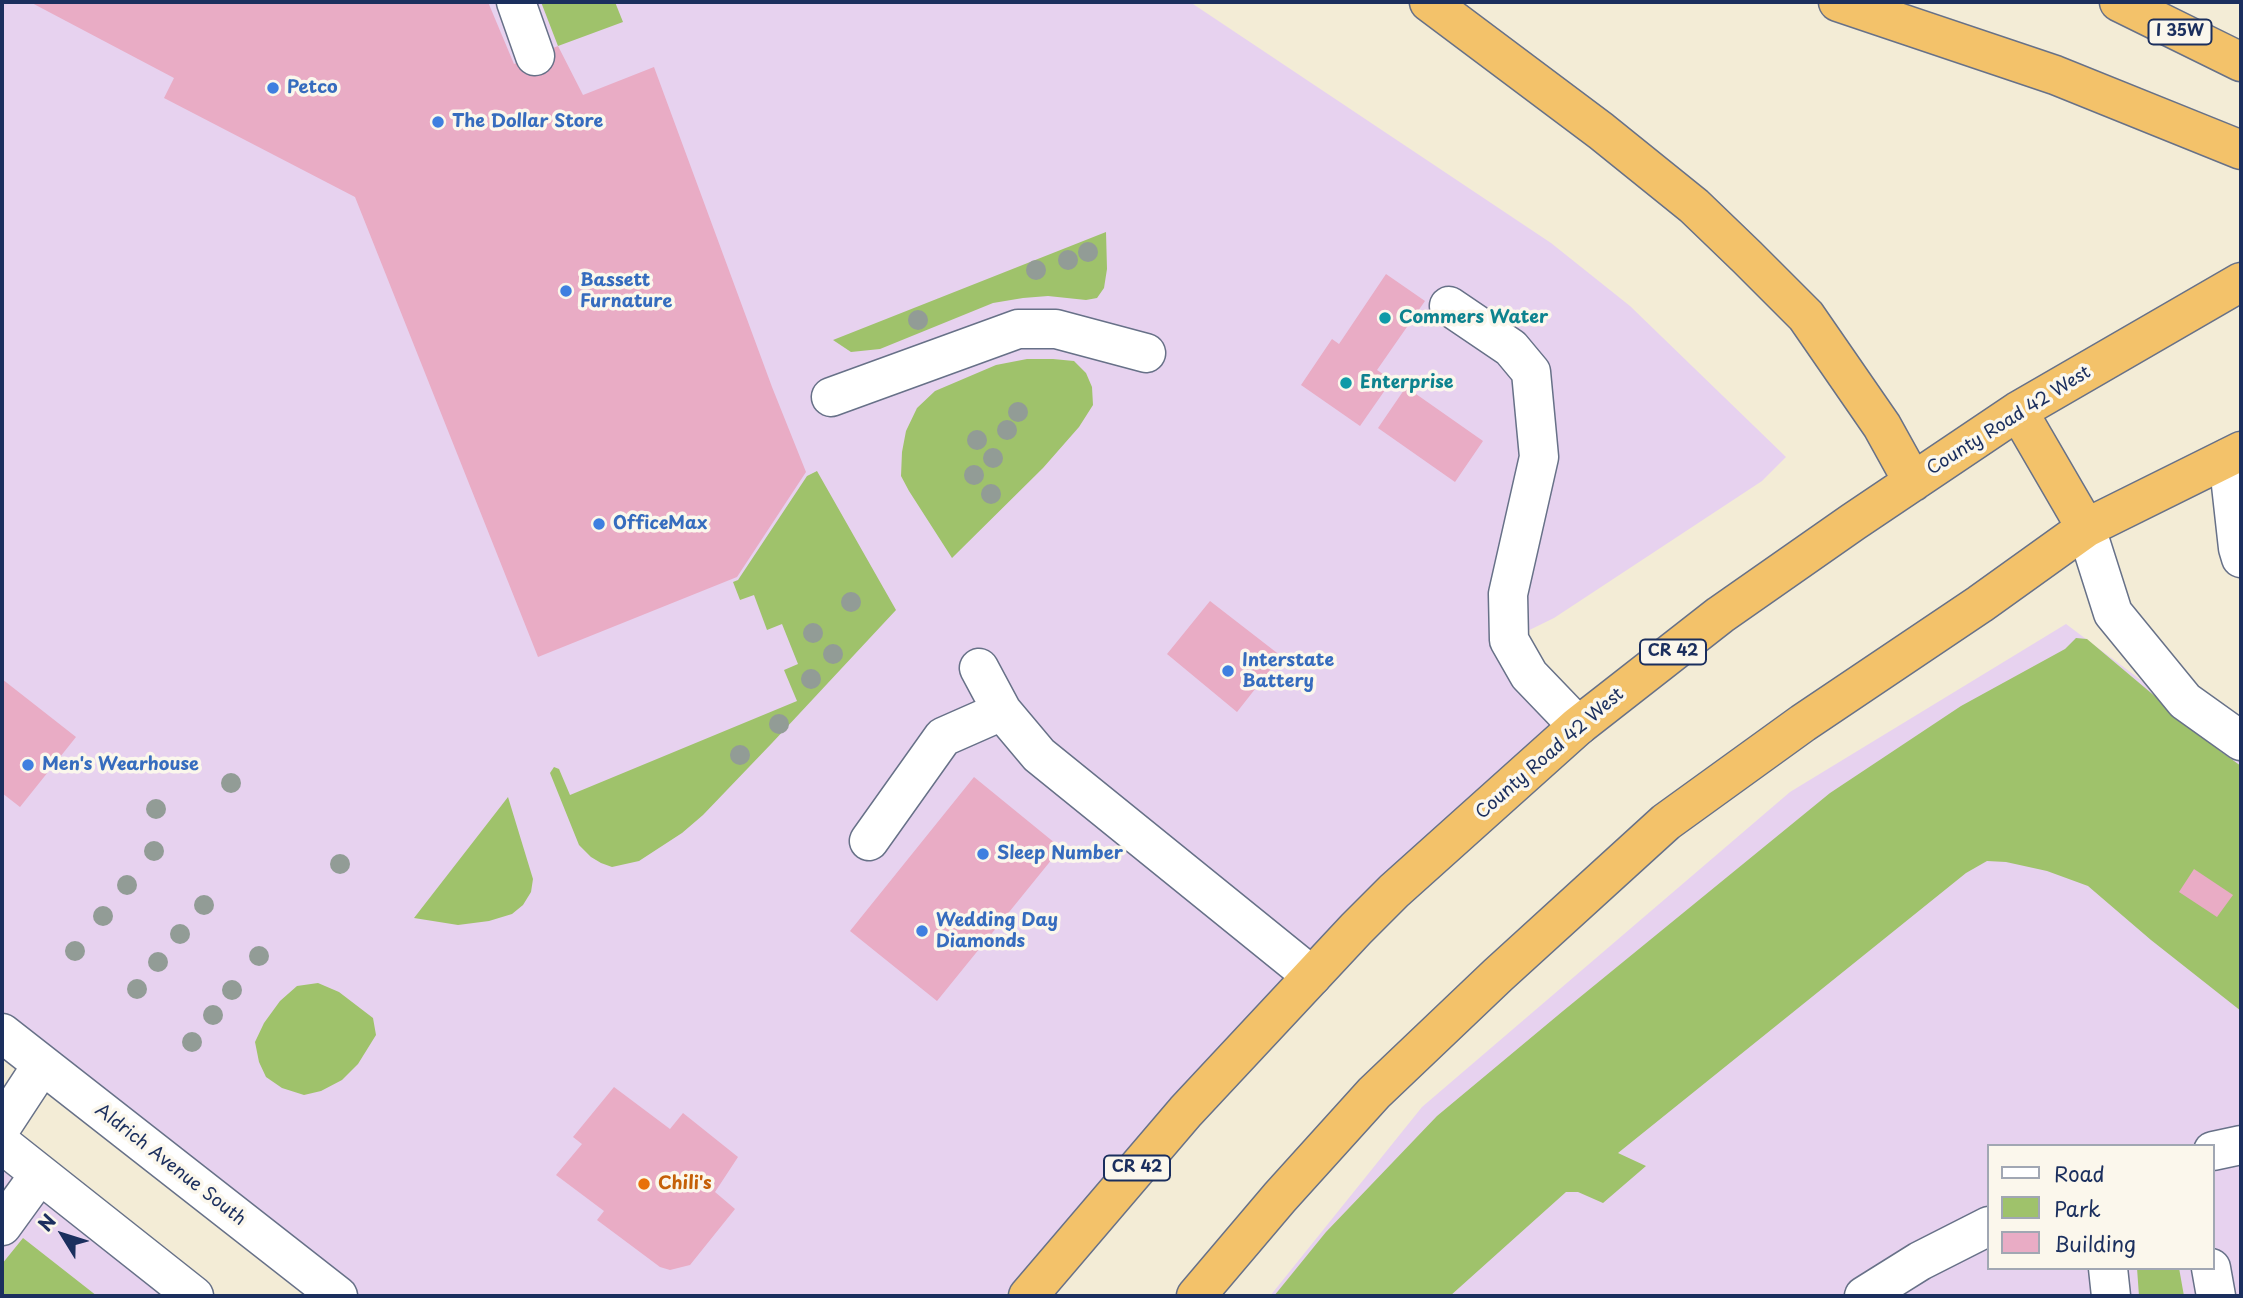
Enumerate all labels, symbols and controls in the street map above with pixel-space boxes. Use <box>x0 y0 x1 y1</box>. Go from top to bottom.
road number: I 35W <box>2148 20 2212 44</box>
place label: Petco <box>287 77 338 99</box>
marker: Petco <box>265 80 281 96</box>
place label: The Dollar Store <box>452 111 603 133</box>
marker: The Dollar Store <box>430 114 446 130</box>
place label: Bassett Furnature <box>580 270 672 312</box>
marker: Bassett Furnature <box>558 283 574 299</box>
place label: Commers Water <box>1399 307 1548 329</box>
marker: Commers Water <box>1377 310 1393 326</box>
street label: County Road 42 West <box>1923 362 2095 480</box>
place label: Enterprise <box>1360 372 1454 394</box>
marker: Enterprise <box>1338 375 1354 391</box>
place label: OfficeMax <box>613 513 707 535</box>
marker: OfficeMax <box>591 516 607 532</box>
road number: CR 42 <box>1640 639 1706 664</box>
place label: Interstate Battery <box>1242 650 1334 692</box>
marker: Interstate Battery <box>1220 663 1236 679</box>
street label: County Road 42 West <box>1472 684 1628 824</box>
place label: Men's Wearhouse <box>42 754 199 776</box>
marker: Men's Wearhouse <box>20 757 36 773</box>
place label: Sleep Number <box>997 843 1123 865</box>
marker: Sleep Number <box>975 846 991 862</box>
place label: Wedding Day Diamonds <box>936 910 1058 953</box>
marker: Wedding Day Diamonds <box>914 923 930 939</box>
street label: Aldrich Avenue South <box>90 1099 250 1231</box>
legend <box>1988 1144 2215 1270</box>
road number: CR 42 <box>1104 1156 1170 1180</box>
text: Road <box>2054 1157 2105 1189</box>
place label: Chili's <box>658 1173 712 1195</box>
marker: Chili's <box>636 1176 652 1192</box>
text: Park <box>2054 1192 2101 1224</box>
north arrow <box>28 1200 98 1270</box>
text: N <box>31 1208 62 1237</box>
text: Building <box>2054 1227 2136 1259</box>

